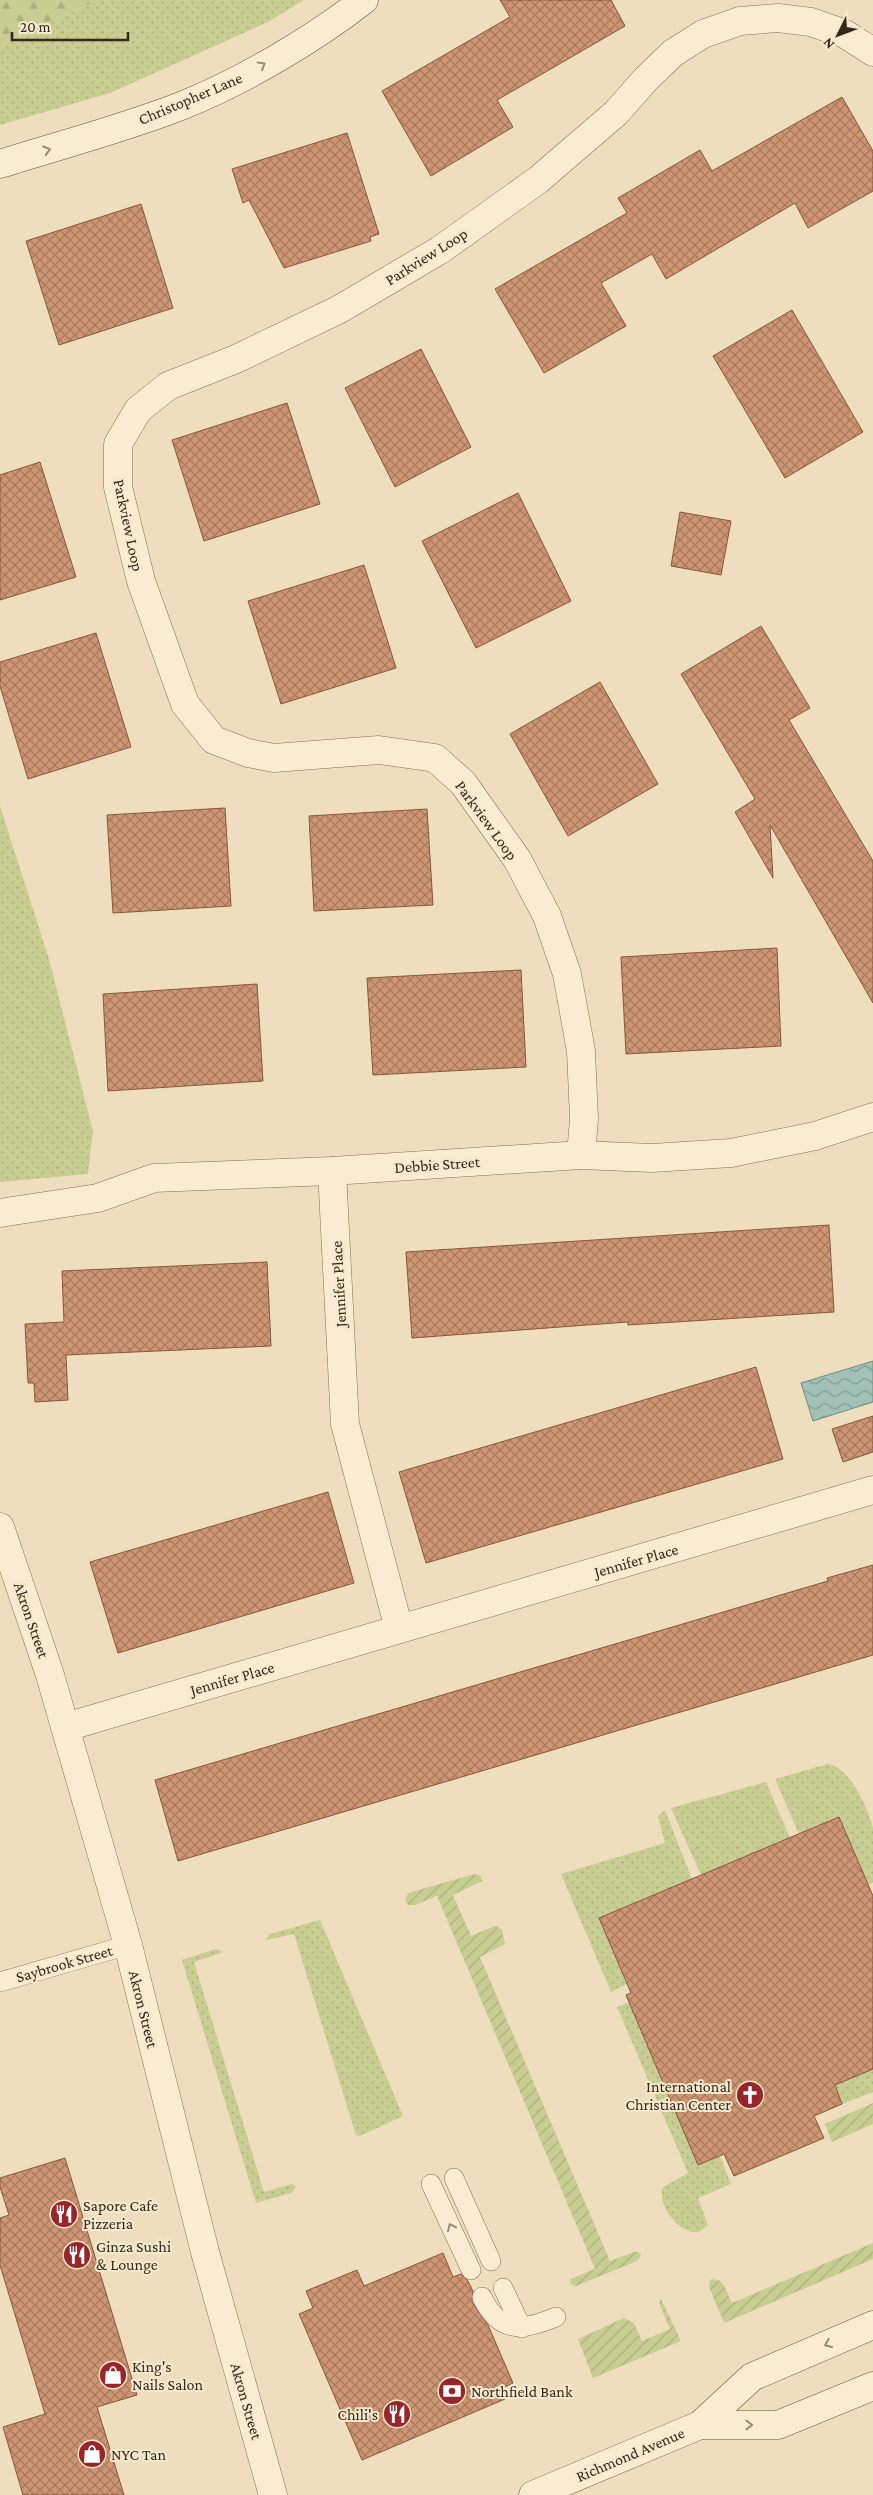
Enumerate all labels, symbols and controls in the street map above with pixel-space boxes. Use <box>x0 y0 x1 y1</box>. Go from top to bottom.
scale bar <box>12 10 129 42</box>
north arrow <box>813 10 863 60</box>
text: 20 m <box>20 19 51 35</box>
text: N <box>819 34 837 53</box>
one-way arrow <box>257 61 266 71</box>
street label: Christopher Lane <box>136 69 245 129</box>
one-way arrow <box>42 145 50 155</box>
street label: Parkview Loop <box>382 224 471 289</box>
street label: Parkview Loop <box>109 477 147 573</box>
street label: Parkview Loop <box>451 777 521 864</box>
street label: Debbie Street <box>394 1153 481 1176</box>
street label: Jennifer Place <box>328 1240 350 1330</box>
street label: Jennifer Place <box>590 1540 680 1582</box>
street label: Akron Street <box>11 1580 53 1661</box>
street label: Jennifer Place <box>186 1658 276 1700</box>
street label: Saybrook Street <box>14 1941 115 1986</box>
street label: Akron Street <box>126 1969 161 2050</box>
place label: International Christian Center <box>625 2078 731 2113</box>
church icon: International Christian Center <box>735 2080 765 2110</box>
place label: Sapore Cafe Pizzeria <box>83 2197 158 2232</box>
restaurant icon: Sapore Cafe Pizzeria <box>49 2199 79 2229</box>
one-way arrow <box>446 2223 457 2232</box>
place label: Ginza Sushi & Lounge <box>96 2238 171 2274</box>
restaurant icon: Ginza Sushi & Lounge <box>62 2240 92 2270</box>
one-way arrow <box>824 2338 833 2349</box>
place label: King's Nails Salon <box>132 2358 204 2393</box>
shop icon: King's Nails Salon <box>98 2360 128 2390</box>
street label: Akron Street <box>227 2361 266 2442</box>
bank icon: Northfield Bank <box>437 2376 467 2406</box>
place label: Northfield Bank <box>471 2383 573 2400</box>
restaurant icon: Chili's <box>382 2399 412 2429</box>
place label: Chili's <box>337 2406 378 2423</box>
one-way arrow <box>745 2420 753 2430</box>
street label: Richmond Avenue <box>573 2424 687 2485</box>
shop icon: NYC Tan <box>77 2439 107 2469</box>
place label: NYC Tan <box>111 2446 166 2463</box>

